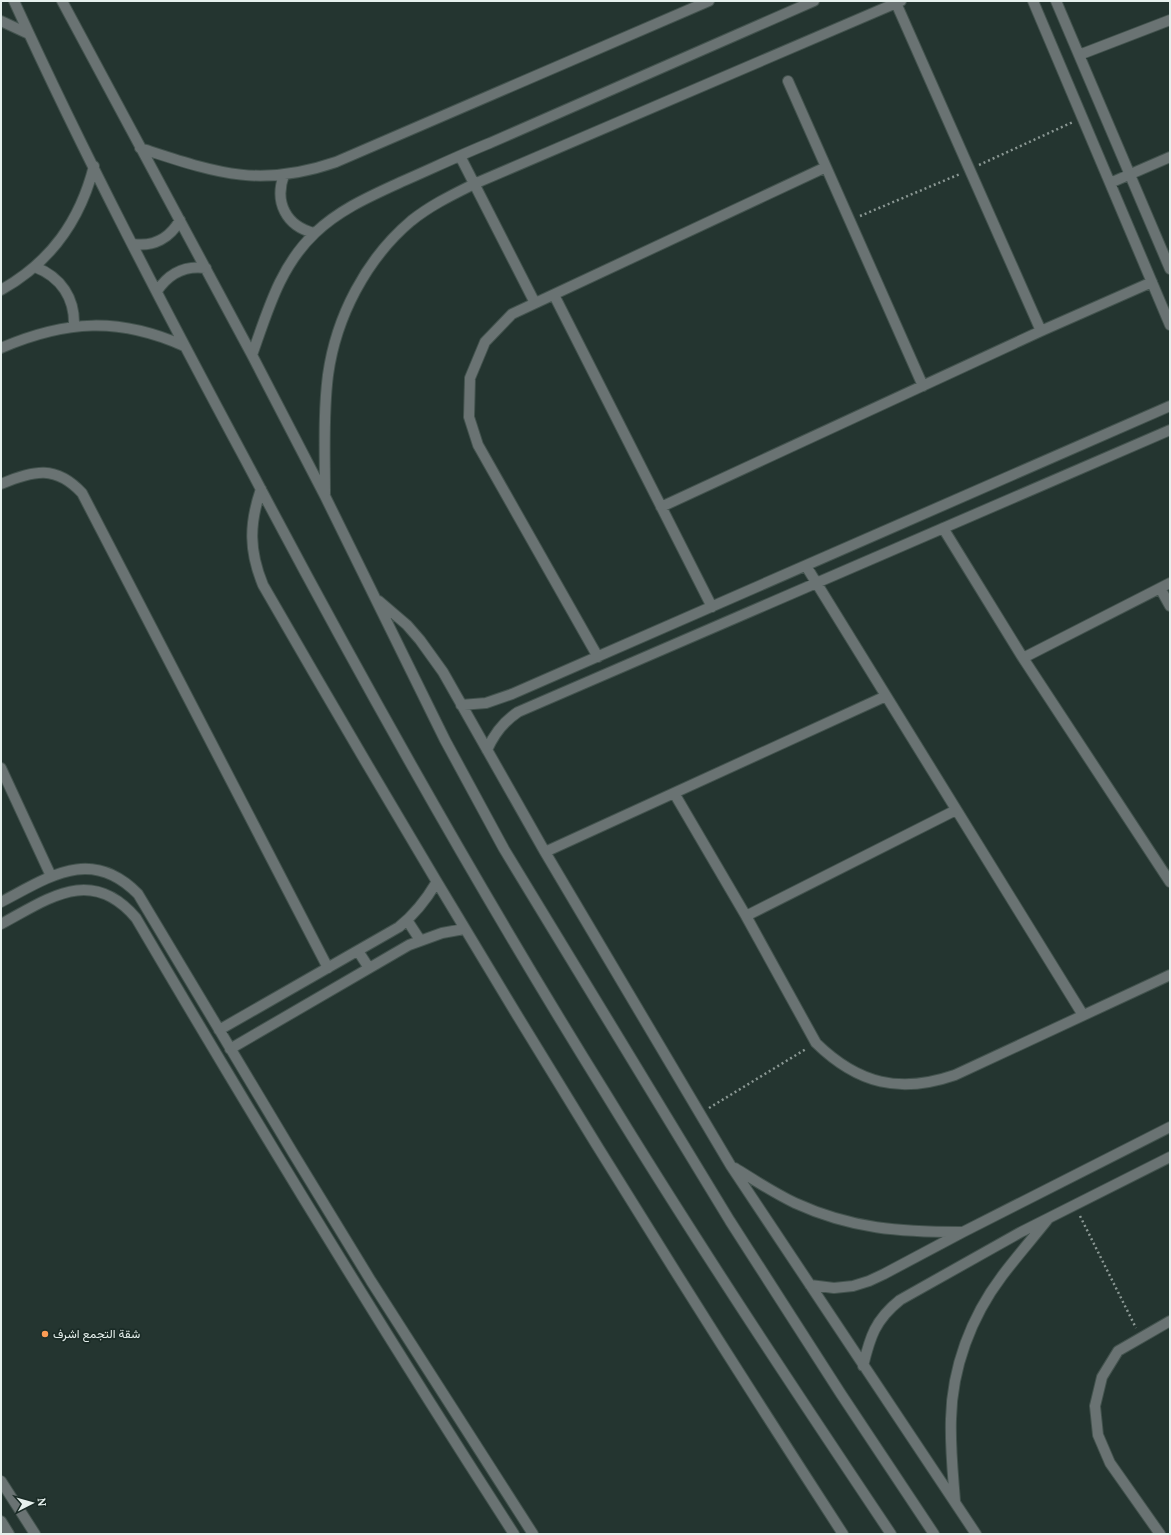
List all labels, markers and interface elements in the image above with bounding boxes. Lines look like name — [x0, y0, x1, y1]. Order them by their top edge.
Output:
place label: شقة التجمع اشرف — [53, 1326, 140, 1343]
marker: شقة التجمع اشرف — [40, 1329, 50, 1339]
north arrow — [12, 1483, 52, 1523]
text: N — [35, 1497, 49, 1507]

